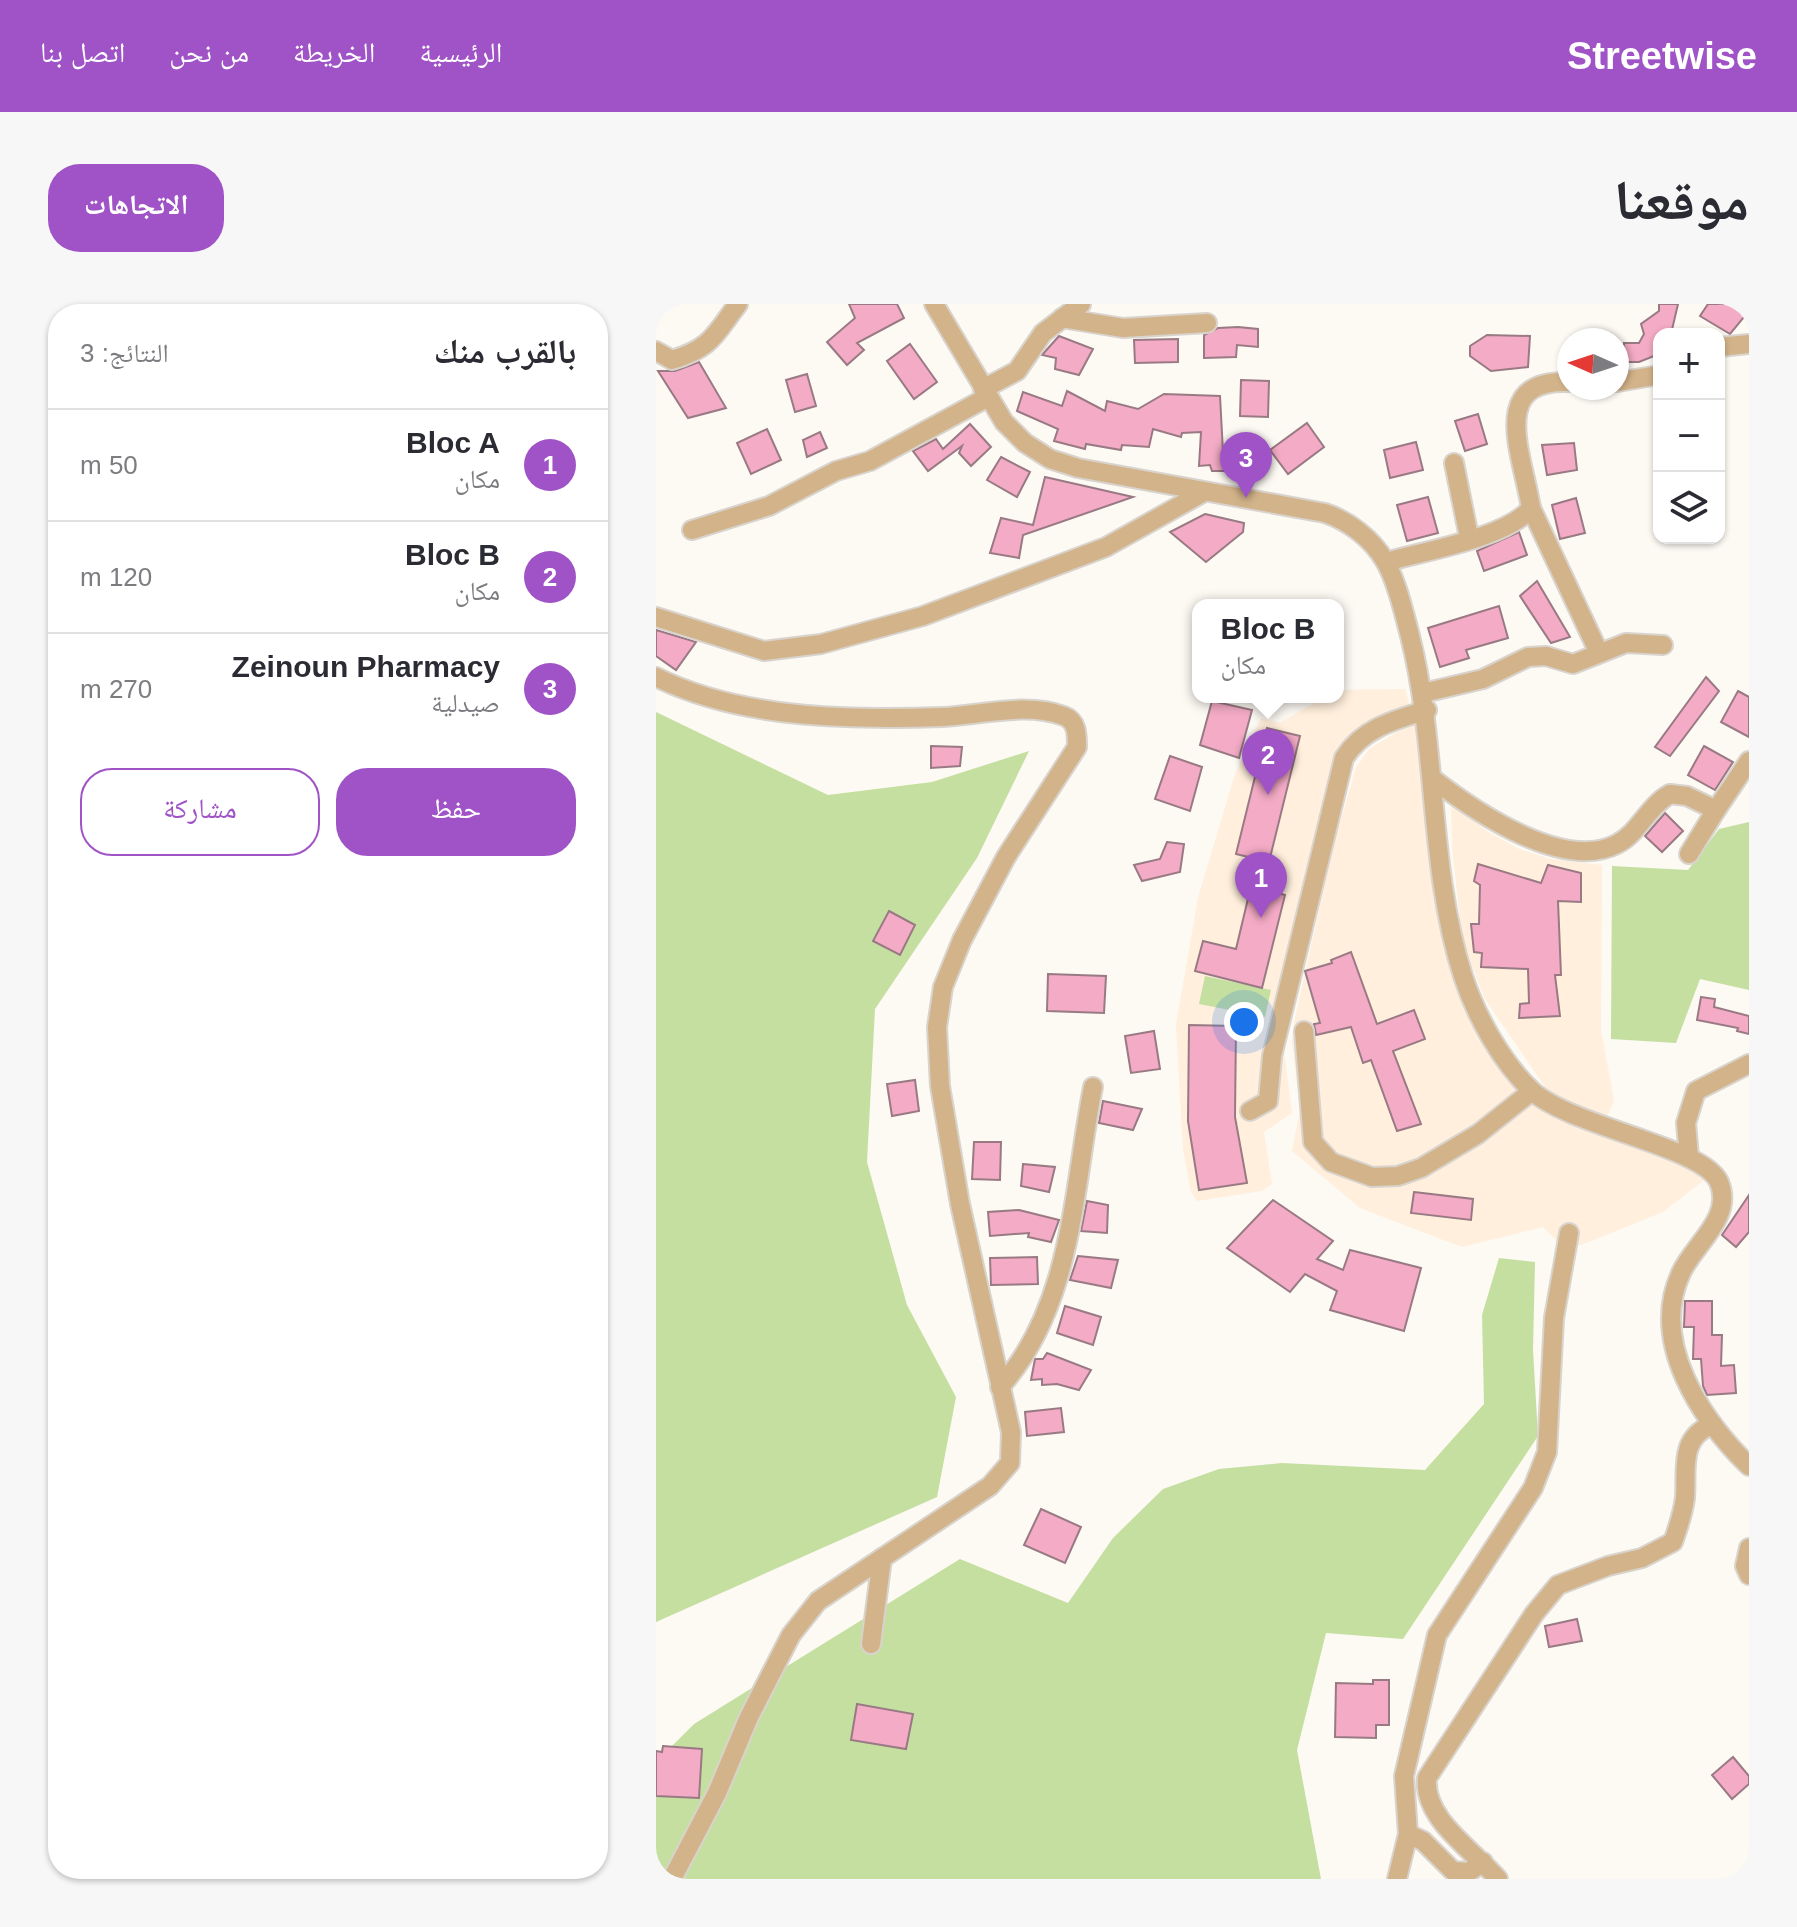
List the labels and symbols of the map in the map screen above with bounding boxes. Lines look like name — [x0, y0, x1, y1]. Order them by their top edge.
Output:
north arrow — [1557, 328, 1629, 400]
pin: 3 — [1220, 432, 1272, 498]
pin: 2 — [1242, 729, 1294, 795]
pin: 1 — [1235, 852, 1287, 918]
your location — [1224, 1002, 1264, 1042]

